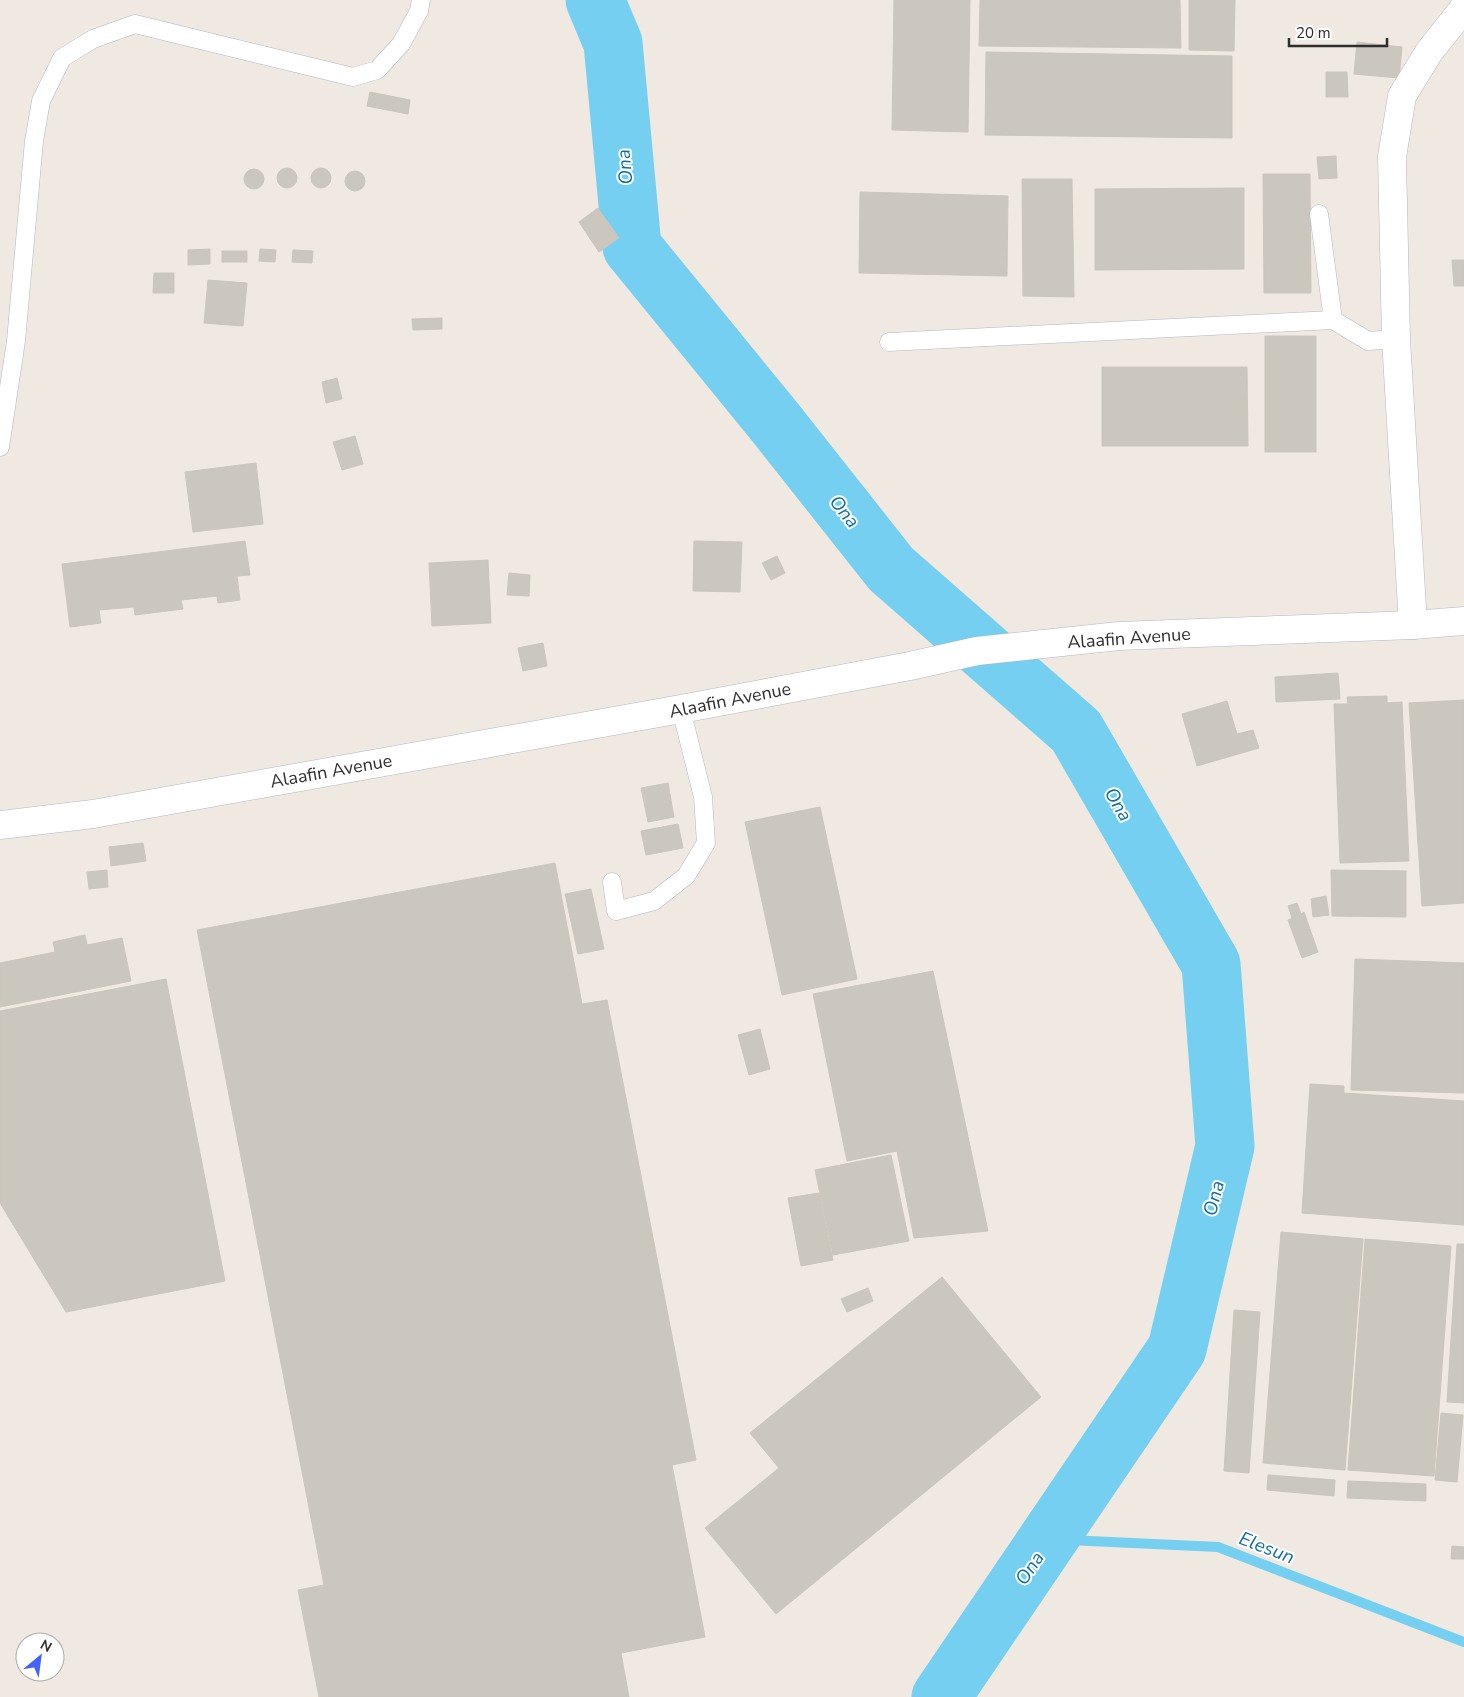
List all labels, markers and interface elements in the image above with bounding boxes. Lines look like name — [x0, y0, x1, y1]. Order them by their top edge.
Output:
scale bar — [1289, 15, 1386, 47]
text: 20 m — [1296, 23, 1331, 43]
water label: Ona — [611, 148, 639, 186]
water label: Ona — [823, 490, 865, 534]
street label: Alaafin Avenue — [1066, 622, 1192, 654]
street label: Alaafin Avenue — [667, 676, 793, 724]
street label: Alaafin Avenue — [268, 748, 394, 794]
water label: Ona — [1098, 783, 1138, 826]
water label: Ona — [1197, 1178, 1231, 1219]
water label: Elesun — [1235, 1526, 1298, 1570]
water label: Ona — [1009, 1547, 1051, 1591]
north arrow — [15, 1632, 65, 1682]
text: N — [37, 1635, 55, 1657]

